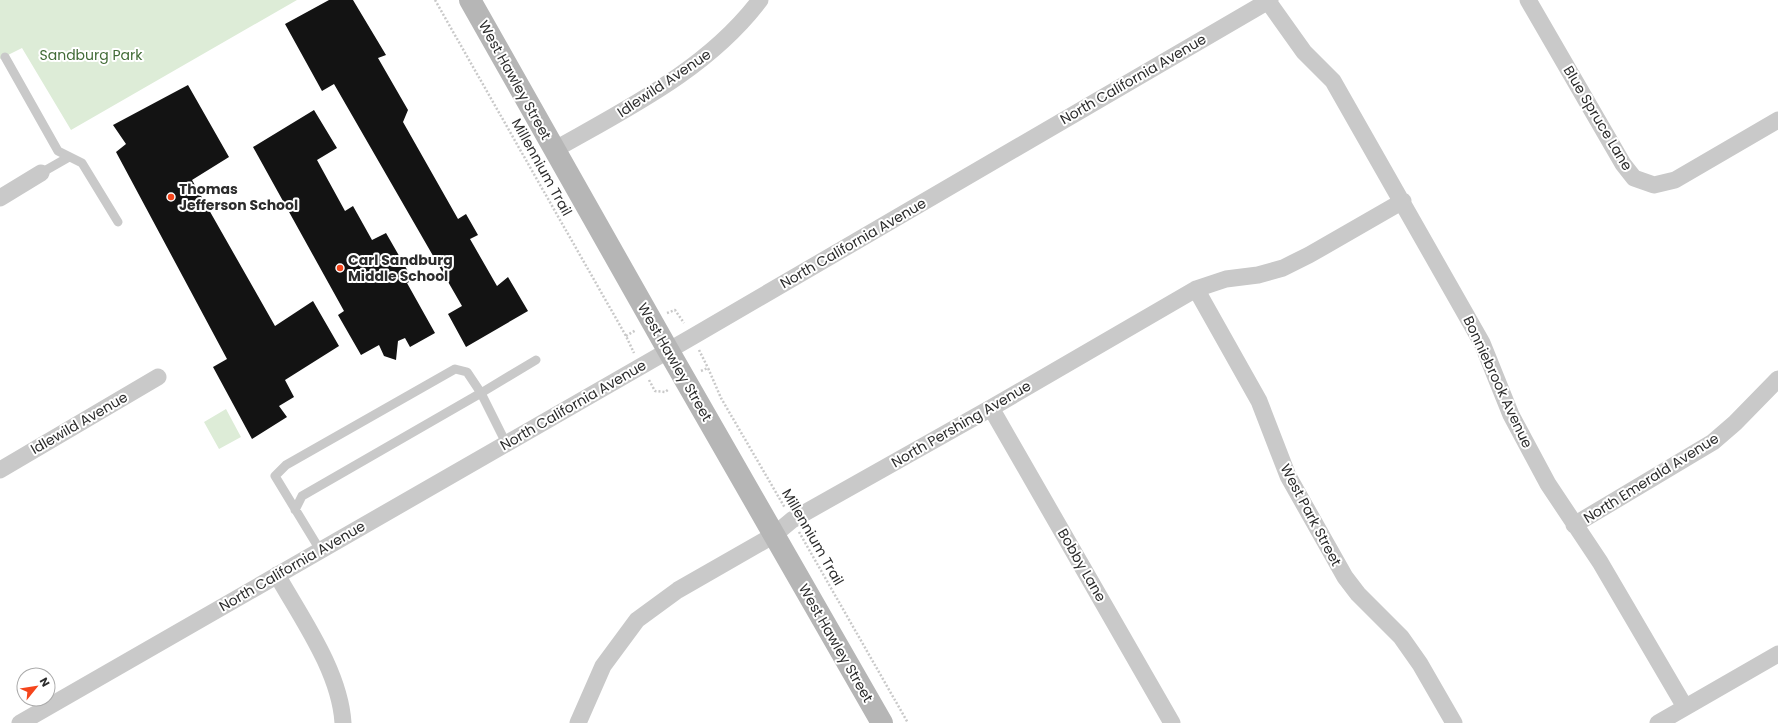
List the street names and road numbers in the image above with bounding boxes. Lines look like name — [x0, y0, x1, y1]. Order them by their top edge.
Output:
street label: West Hawley Street — [474, 17, 556, 143]
street label: North California Avenue — [1056, 29, 1210, 129]
street label: Idlewild Avenue — [613, 44, 715, 122]
street label: Blue Spruce Lane — [1559, 62, 1637, 175]
street label: Millennium Trail — [507, 115, 577, 219]
street label: North California Avenue — [776, 193, 930, 293]
street label: West Hawley Street — [633, 299, 717, 425]
street label: Bonniebrook Avenue — [1459, 313, 1538, 452]
street label: North California Avenue — [496, 355, 650, 455]
street label: North Pershing Avenue — [887, 376, 1035, 472]
street label: Idlewild Avenue — [27, 387, 132, 459]
street label: North Emerald Avenue — [1580, 428, 1723, 528]
street label: West Park Street — [1276, 460, 1346, 570]
street label: Millennium Trail — [777, 485, 849, 589]
street label: North California Avenue — [215, 516, 369, 616]
street label: Bobby Lane — [1053, 525, 1111, 605]
street label: West Hawley Street — [794, 580, 878, 706]

